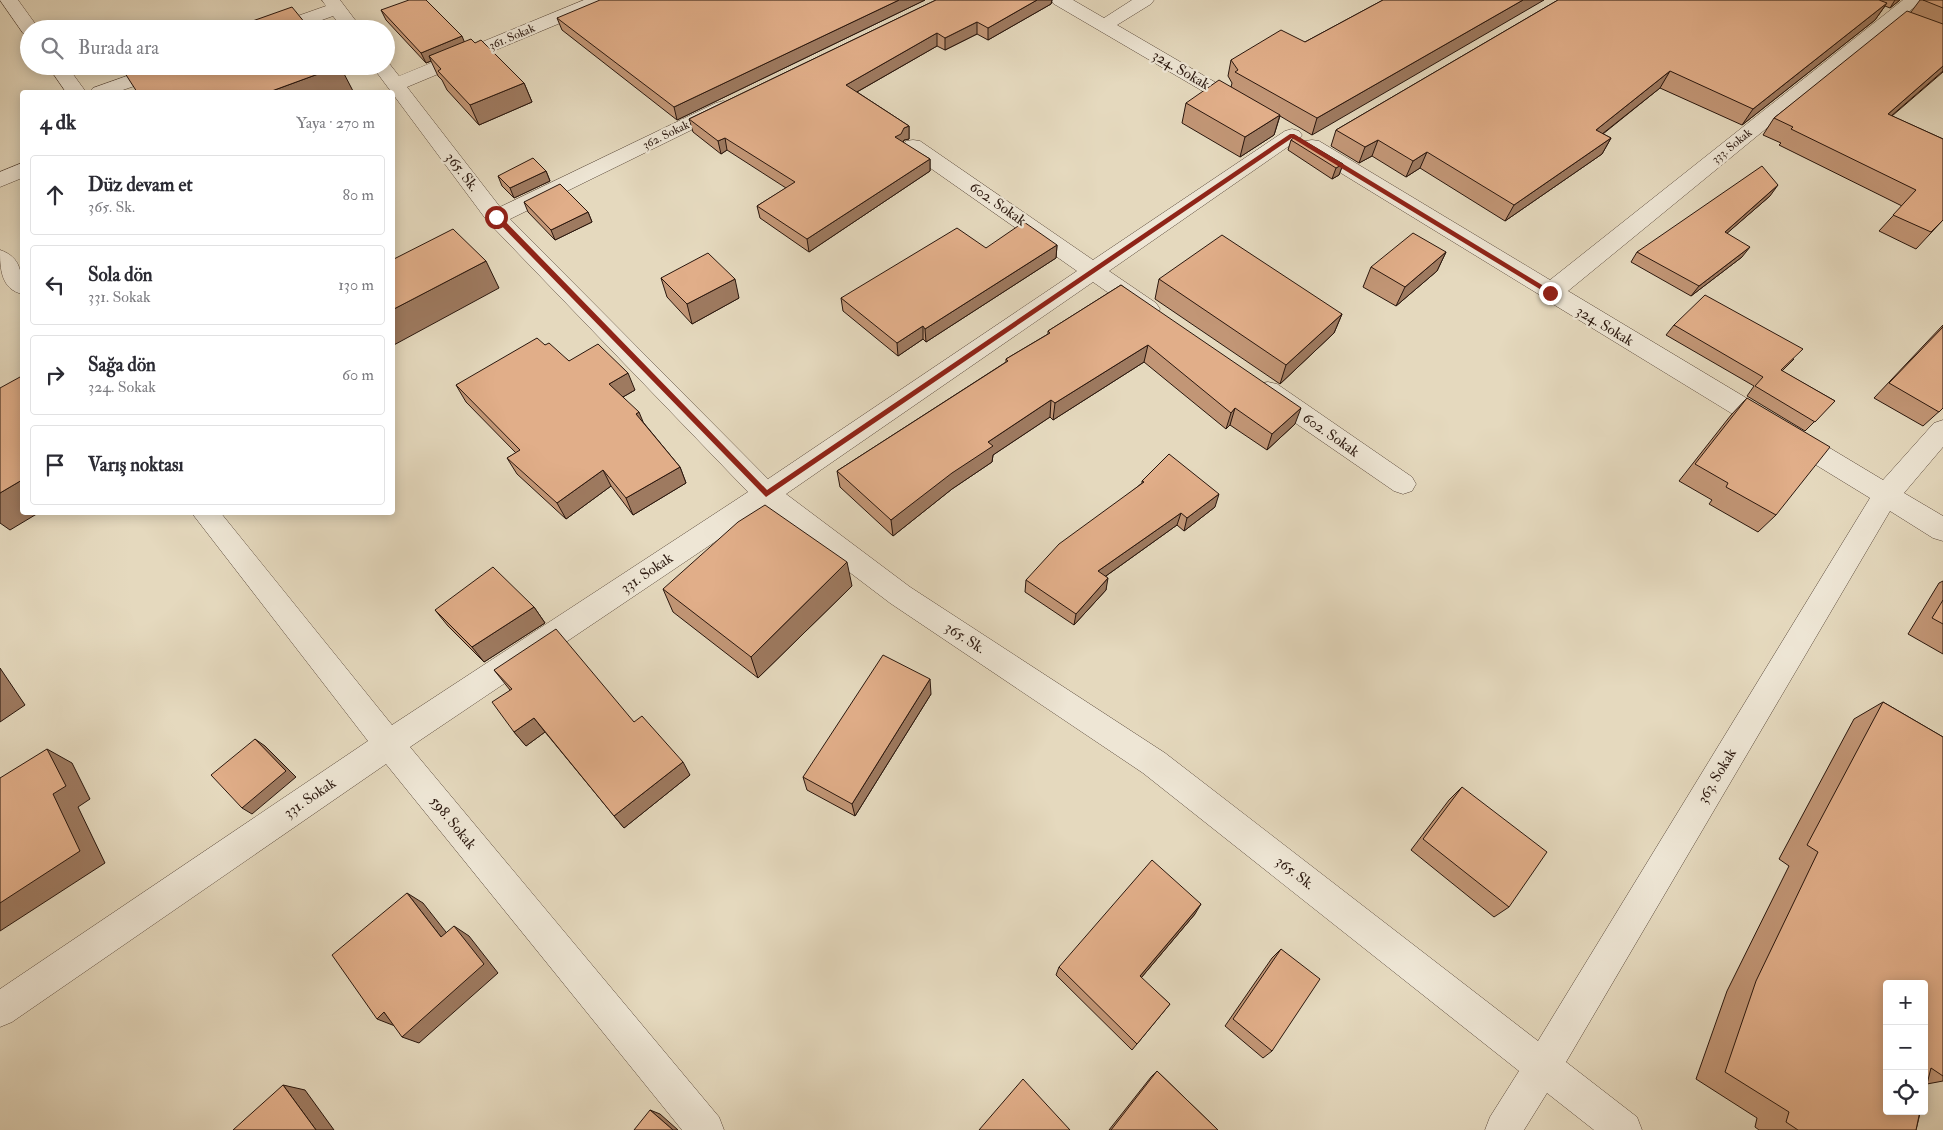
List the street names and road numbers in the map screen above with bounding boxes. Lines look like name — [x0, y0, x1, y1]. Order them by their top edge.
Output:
street label: 361. Sokak — [487, 21, 537, 53]
street label: 324. Sokak — [1149, 46, 1213, 94]
street label: 362. Sokak — [640, 117, 692, 153]
street label: 333. Sokak — [1709, 125, 1755, 167]
street label: 365. Sk. — [441, 149, 483, 195]
street label: 602. Sokak — [966, 178, 1030, 230]
street label: 324. Sokak — [1573, 301, 1637, 351]
street label: 602. Sokak — [1299, 409, 1363, 461]
street label: 331. Sokak — [617, 549, 677, 597]
street label: 365. Sk. — [941, 618, 989, 658]
street label: 363. Sokak — [1693, 745, 1741, 807]
street label: 331. Sokak — [280, 774, 340, 822]
street label: 598. Sokak — [426, 792, 480, 854]
street label: 365. Sk. — [1272, 852, 1318, 894]

